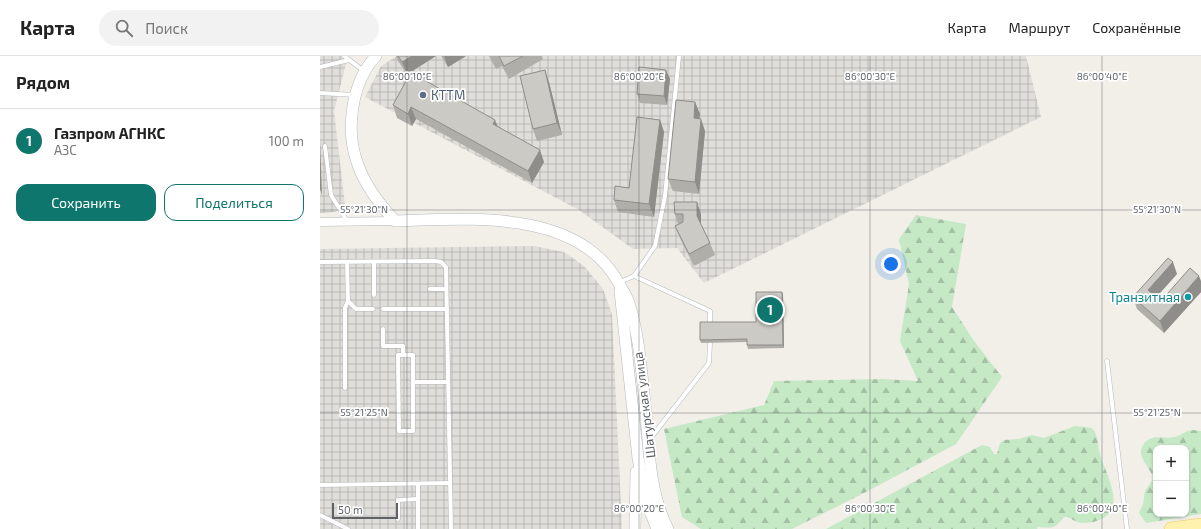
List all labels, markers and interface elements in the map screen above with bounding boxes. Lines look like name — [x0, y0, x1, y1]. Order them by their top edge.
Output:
search box — [99, 10, 379, 46]
text: Карта — [20, 16, 75, 39]
icon: search — [113, 17, 135, 39]
text: Поиск — [145, 19, 188, 37]
text: Карта — [948, 19, 986, 36]
text: Маршрут — [1008, 19, 1070, 36]
text: Сохранённые — [1092, 19, 1181, 36]
text: 86°00'10"E — [383, 70, 432, 82]
text: 86°00'20"E — [614, 70, 665, 82]
text: 86°00'30"E — [845, 70, 896, 82]
text: 86°00'40"E — [1077, 70, 1128, 82]
text: Рядом — [16, 72, 70, 92]
place label: КТТМ — [431, 87, 465, 103]
marker: КТТМ — [418, 90, 428, 100]
text: Газпром АГНКС — [54, 124, 165, 142]
text: 1 — [26, 133, 32, 149]
text: 100 m — [269, 133, 304, 149]
text: АЗС — [54, 142, 77, 158]
button: Сохранить — [16, 184, 156, 221]
button: Поделиться — [164, 184, 304, 221]
text: 55°21'30"N — [340, 203, 388, 215]
text: 55°21'30"N — [1133, 203, 1181, 215]
your location — [881, 254, 901, 274]
place label: Транзитная — [1109, 289, 1180, 305]
marker: Транзитная — [1183, 292, 1193, 302]
pin: 1 — [757, 295, 783, 325]
street label: Шатурская улица — [630, 351, 658, 459]
text: 55°21'25"N — [340, 406, 388, 418]
text: 55°21'25"N — [1133, 406, 1181, 418]
map controls — [1153, 445, 1189, 517]
button: + — [1153, 445, 1189, 481]
button: − — [1153, 481, 1189, 517]
scale bar — [332, 501, 398, 520]
text: 86°00'20"E — [614, 502, 665, 514]
text: 86°00'30"E — [845, 502, 896, 514]
text: 86°00'40"E — [1077, 502, 1128, 514]
text: 50 m — [338, 503, 363, 516]

